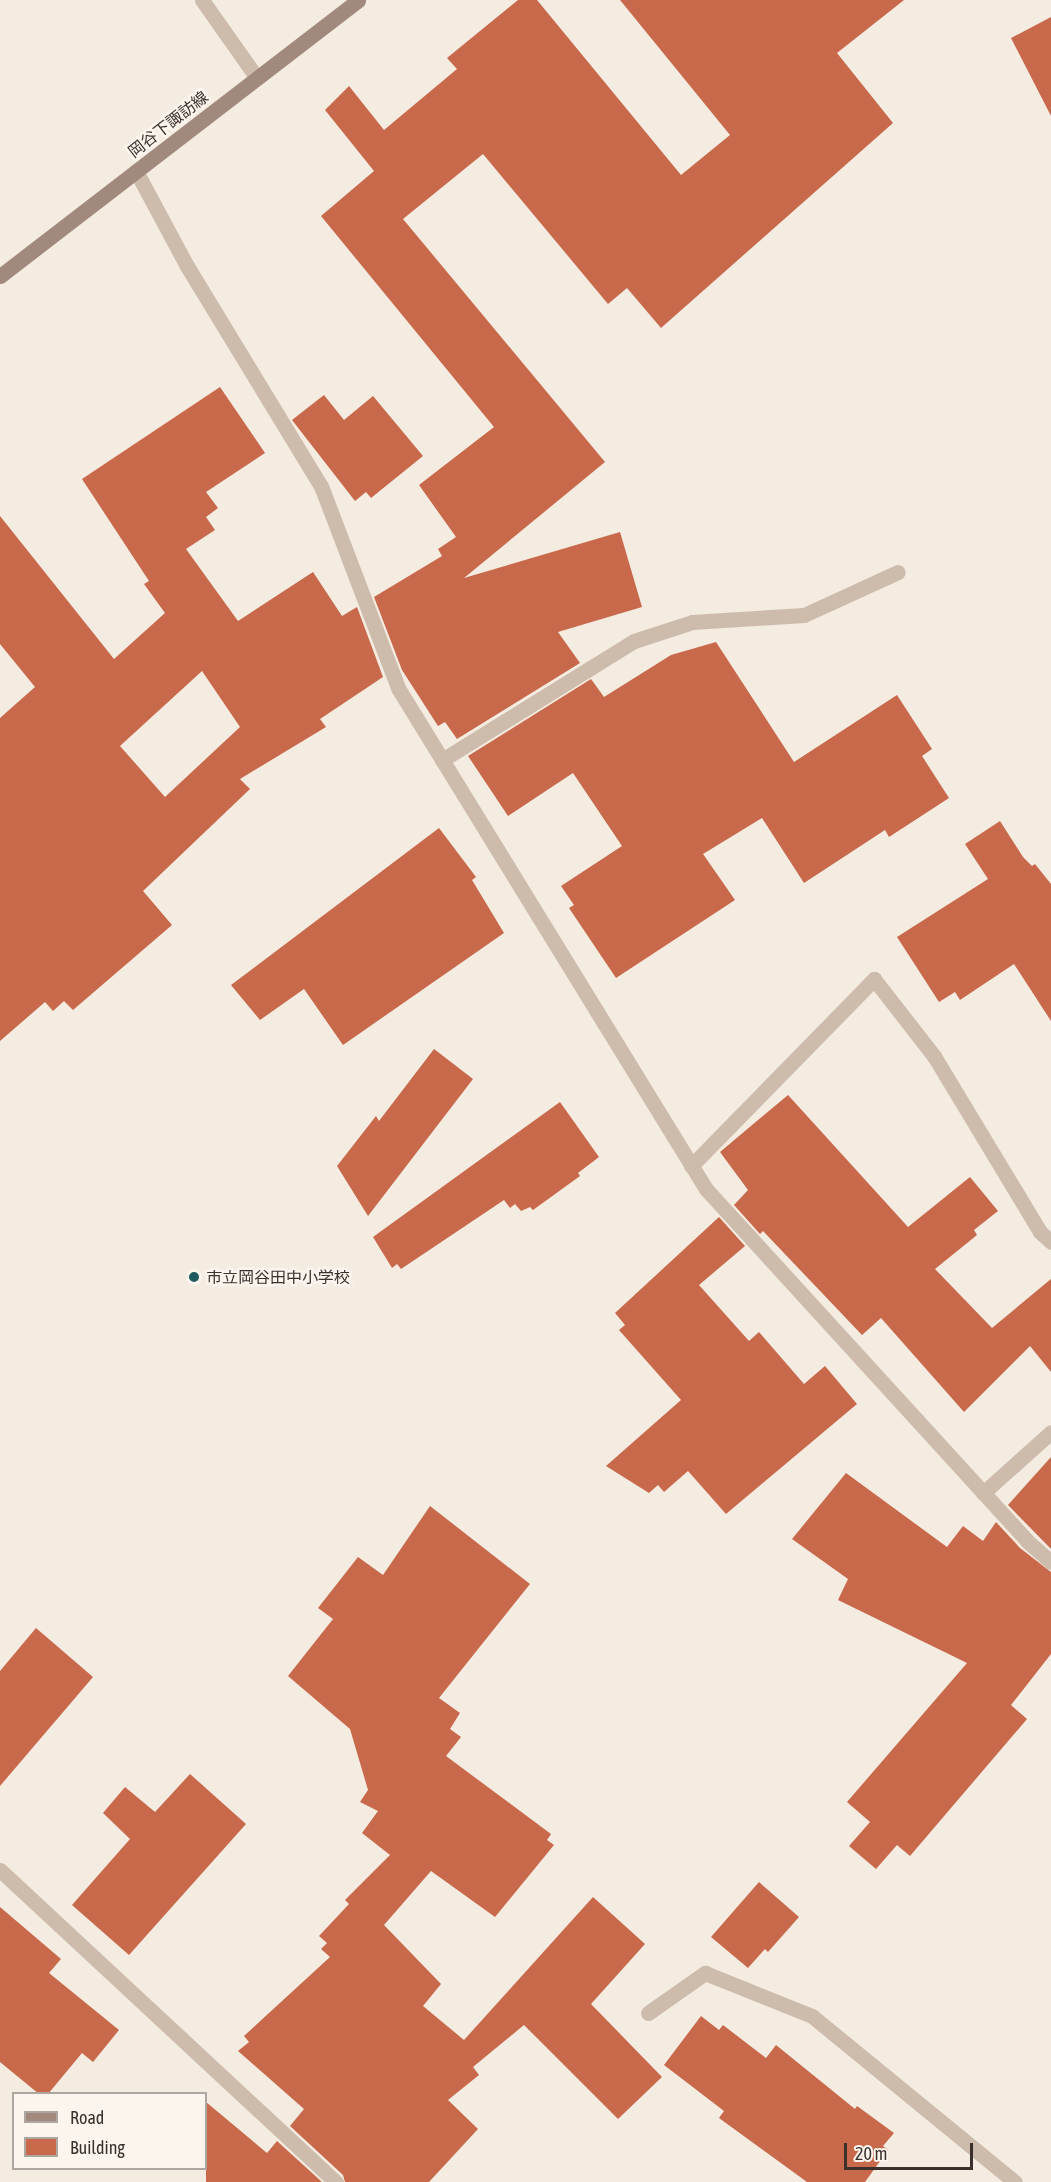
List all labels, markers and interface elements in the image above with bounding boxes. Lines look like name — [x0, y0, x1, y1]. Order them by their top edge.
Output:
street label: 岡谷下諏訪線 — [124, 87, 212, 161]
place label: 市立岡谷田中小学校 — [206, 1267, 350, 1287]
marker: 市立岡谷田中小学校 — [187, 1270, 201, 1284]
legend — [12, 2092, 207, 2170]
text: Road — [70, 2107, 104, 2128]
scale bar — [847, 2131, 976, 2169]
text: Building — [70, 2137, 125, 2158]
text: 20 m — [855, 2143, 887, 2164]

